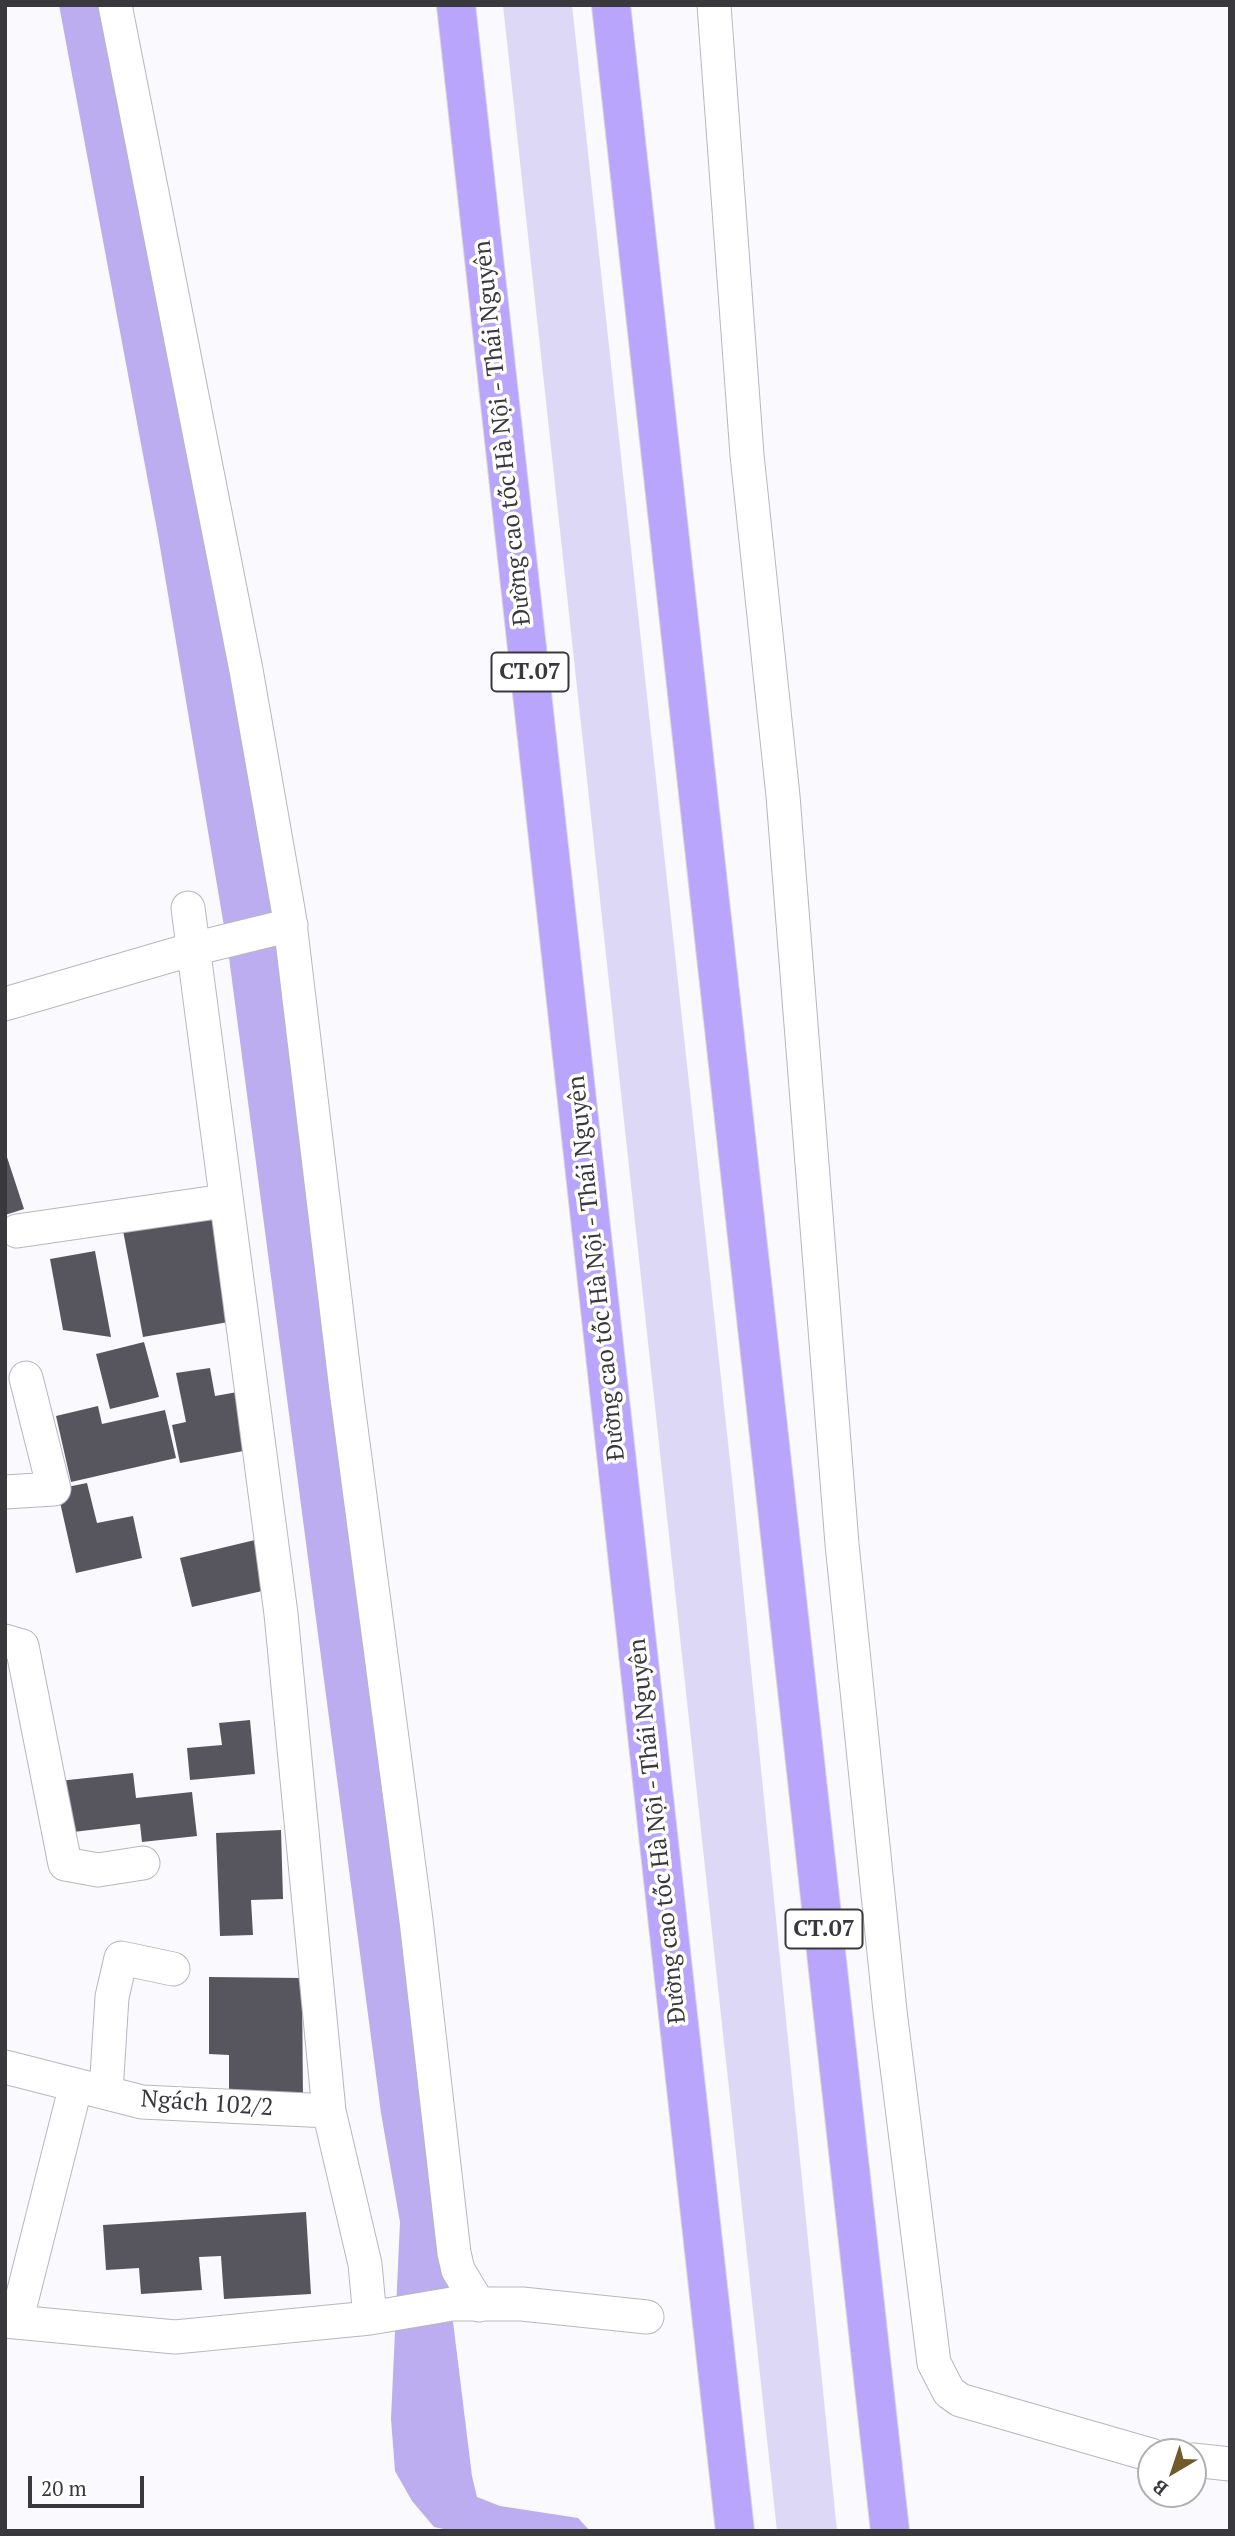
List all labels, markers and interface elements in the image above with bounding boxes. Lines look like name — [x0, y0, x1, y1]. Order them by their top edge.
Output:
street label: Đường cao tốc Hà Nội - Thái Nguyên — [468, 239, 538, 627]
road number: CT.07 — [491, 652, 568, 692]
street label: Đường cao tốc Hà Nội - Thái Nguyên — [562, 1074, 632, 1462]
street label: Đường cao tốc Hà Nội - Thái Nguyên — [623, 1637, 693, 2025]
road number: CT.07 — [786, 1910, 862, 1948]
street label: Ngách 102/2 — [140, 2085, 274, 2123]
north arrow — [1137, 2438, 1207, 2508]
scale bar — [32, 2462, 147, 2506]
text: 20 m — [41, 2474, 87, 2502]
text: B — [1147, 2475, 1172, 2502]

